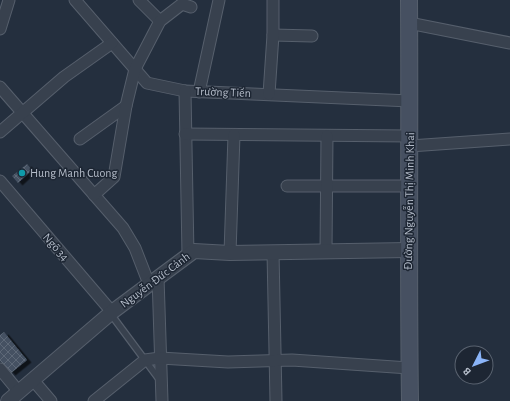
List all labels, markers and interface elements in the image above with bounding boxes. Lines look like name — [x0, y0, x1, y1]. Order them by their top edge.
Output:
street label: Trường Tiến — [195, 85, 251, 99]
street label: Đường Nguyễn Thị Minh Khai — [401, 132, 417, 270]
place label: Hung Manh Cuong — [30, 167, 117, 179]
marker: Hung Manh Cuong — [17, 168, 27, 178]
street label: Ngõ 34 — [41, 231, 71, 263]
street label: Nguyễn Đức Cảnh — [117, 249, 193, 311]
north arrow — [454, 345, 494, 385]
text: B — [460, 365, 473, 377]

